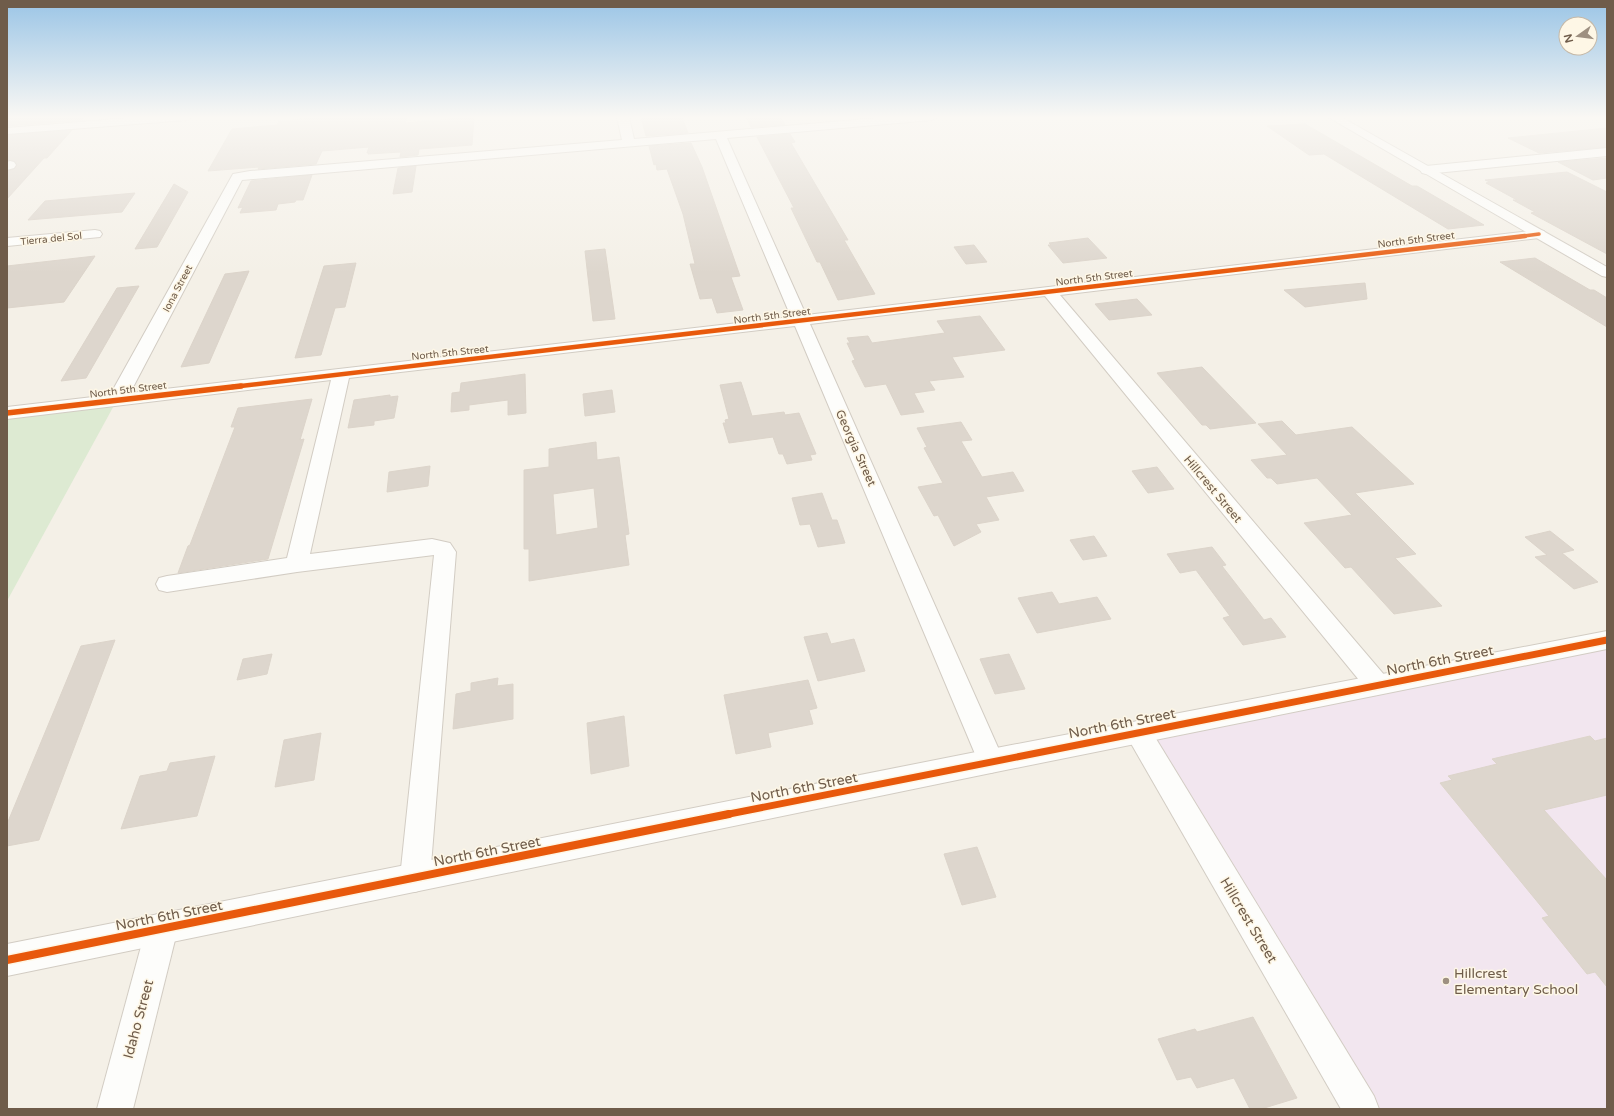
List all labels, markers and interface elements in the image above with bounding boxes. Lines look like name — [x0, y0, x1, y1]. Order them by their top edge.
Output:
north arrow — [1558, 16, 1598, 56]
text: N — [1561, 32, 1576, 44]
street label: North 5th Street — [1377, 229, 1456, 251]
street label: Tierra del Sol — [20, 230, 82, 248]
street label: Iona Street — [160, 263, 195, 314]
street label: North 5th Street — [1055, 267, 1134, 289]
street label: North 5th Street — [733, 305, 812, 327]
street label: North 5th Street — [411, 343, 490, 363]
street label: North 5th Street — [89, 379, 168, 401]
street label: Georgia Street — [833, 408, 879, 489]
street label: Hillcrest Street — [1181, 453, 1245, 526]
street label: North 6th Street — [1385, 642, 1496, 679]
street label: North 6th Street — [1067, 705, 1178, 742]
street label: North 6th Street — [749, 769, 860, 806]
street label: North 6th Street — [432, 833, 543, 870]
street label: Hillcrest Street — [1216, 874, 1281, 967]
street label: North 6th Street — [114, 897, 225, 934]
place label: Hillcrest Elementary School — [1454, 965, 1578, 998]
marker: Hillcrest Elementary School — [1441, 976, 1451, 986]
street label: Idaho Street — [120, 977, 157, 1061]

